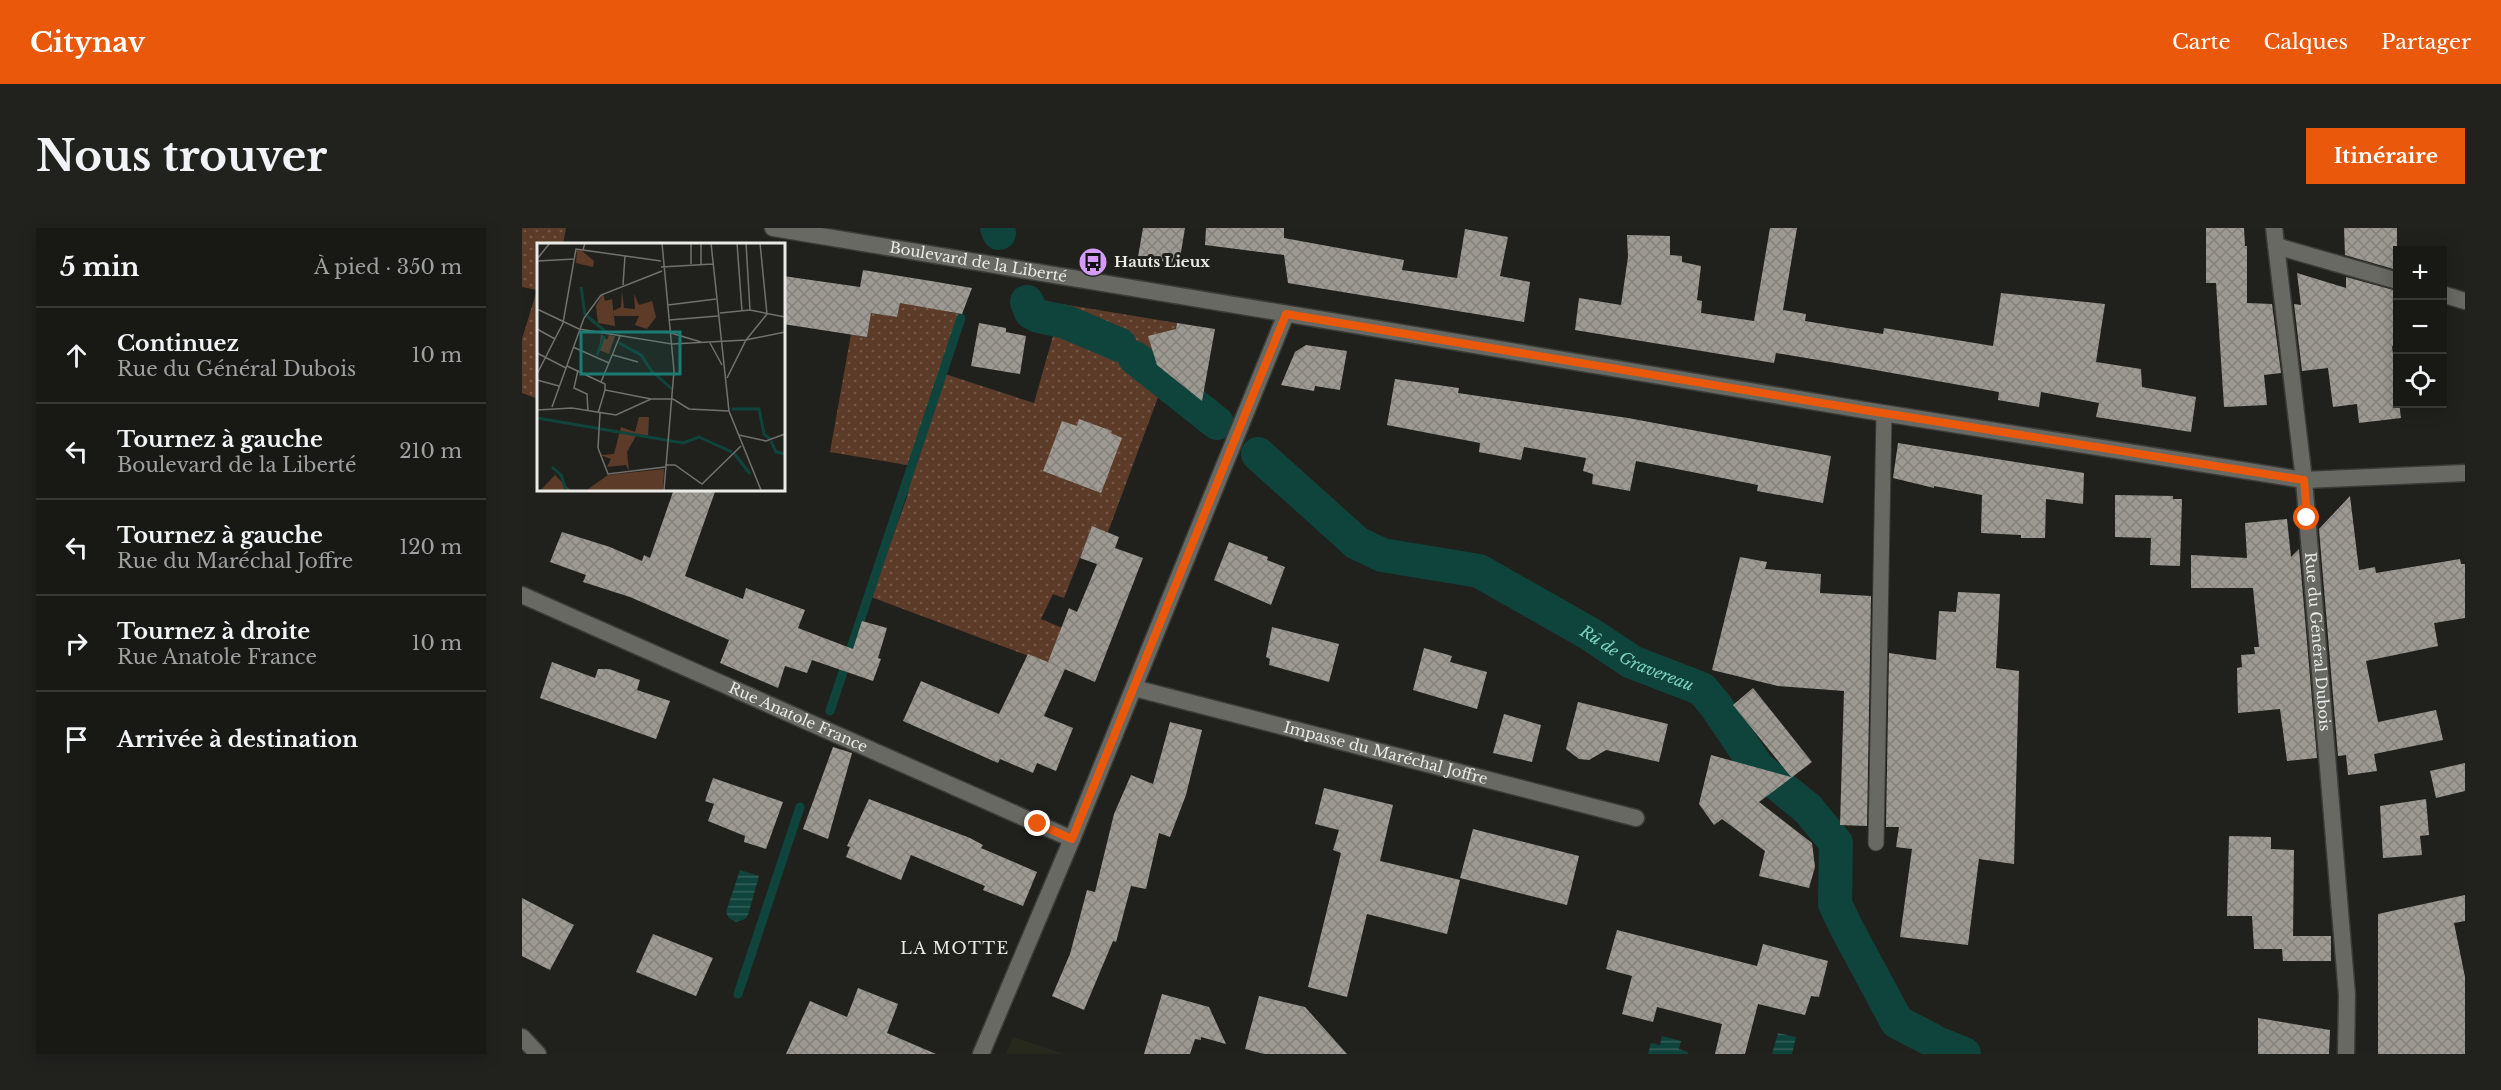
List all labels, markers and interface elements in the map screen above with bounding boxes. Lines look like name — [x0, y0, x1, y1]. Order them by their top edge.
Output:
text: Citynav — [30, 25, 145, 60]
text: Carte — [2172, 29, 2230, 55]
text: Calques — [2263, 29, 2348, 55]
text: Partager — [2381, 29, 2471, 55]
button: Itinéraire — [2306, 128, 2465, 184]
text: Nous trouver — [36, 130, 327, 182]
street label: Boulevard de la Liberté — [888, 238, 1068, 286]
inset map — [537, 243, 784, 490]
bus stop icon: Hauts Lieux — [1077, 246, 1109, 278]
map controls — [2393, 246, 2447, 408]
button: + — [2393, 246, 2447, 300]
text: 5 min — [60, 251, 139, 283]
place label: Hauts Lieux — [1114, 252, 1210, 271]
text: À pied · 350 m — [314, 255, 462, 279]
button: − — [2393, 300, 2447, 354]
text: Continuez — [117, 330, 239, 357]
icon: ahead — [60, 339, 93, 372]
text: 10 m — [412, 343, 462, 367]
button: locate — [2393, 354, 2447, 408]
text: Rue du Général Dubois — [117, 357, 356, 381]
text: Tournez à gauche — [117, 426, 323, 453]
icon: left — [60, 435, 93, 468]
text: 210 m — [399, 439, 462, 463]
text: Boulevard de la Liberté — [117, 453, 356, 477]
route start — [2293, 504, 2319, 530]
text: Tournez à gauche — [117, 522, 323, 549]
icon: left — [60, 531, 93, 564]
text: 120 m — [399, 535, 462, 559]
text: Rue du Maréchal Joffre — [117, 549, 353, 573]
street label: Rue du Général Dubois — [2301, 551, 2335, 732]
text: Tournez à droite — [117, 618, 310, 645]
water label: Rû de Gravereau — [1576, 620, 1697, 695]
icon: right — [60, 627, 93, 660]
text: 10 m — [412, 631, 462, 655]
text: Rue Anatole France — [117, 645, 317, 669]
street label: Rue Anatole France — [726, 678, 871, 756]
street label: Impasse du Maréchal Joffre — [1282, 717, 1490, 788]
icon: arrive — [60, 723, 93, 756]
text: Arrivée à destination — [117, 726, 358, 753]
route end — [1024, 810, 1050, 836]
district label: LA MOTTE — [900, 938, 1010, 958]

